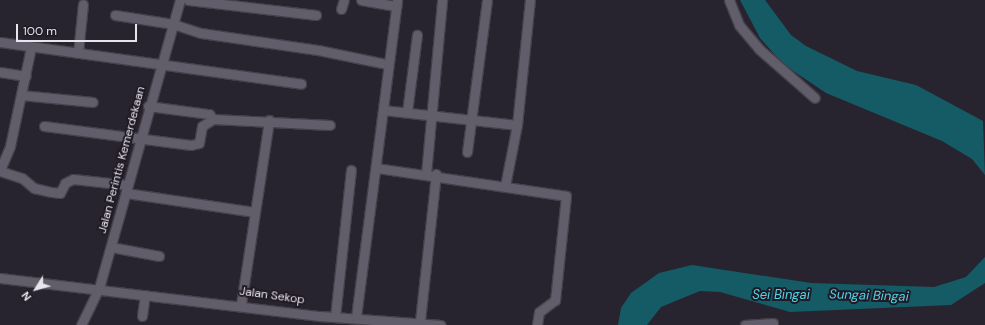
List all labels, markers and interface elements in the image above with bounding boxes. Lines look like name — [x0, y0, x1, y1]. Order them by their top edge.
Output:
scale bar — [18, 16, 139, 42]
text: 100 m — [23, 23, 57, 39]
street label: Jalan Perintis Kemerdekaan — [95, 85, 149, 235]
north arrow — [16, 269, 56, 309]
street label: Jalan Sekop — [238, 284, 306, 308]
water label: Sei Bingai — [752, 287, 810, 303]
water label: Sungai Bingai — [829, 287, 909, 305]
text: N — [18, 289, 34, 304]

